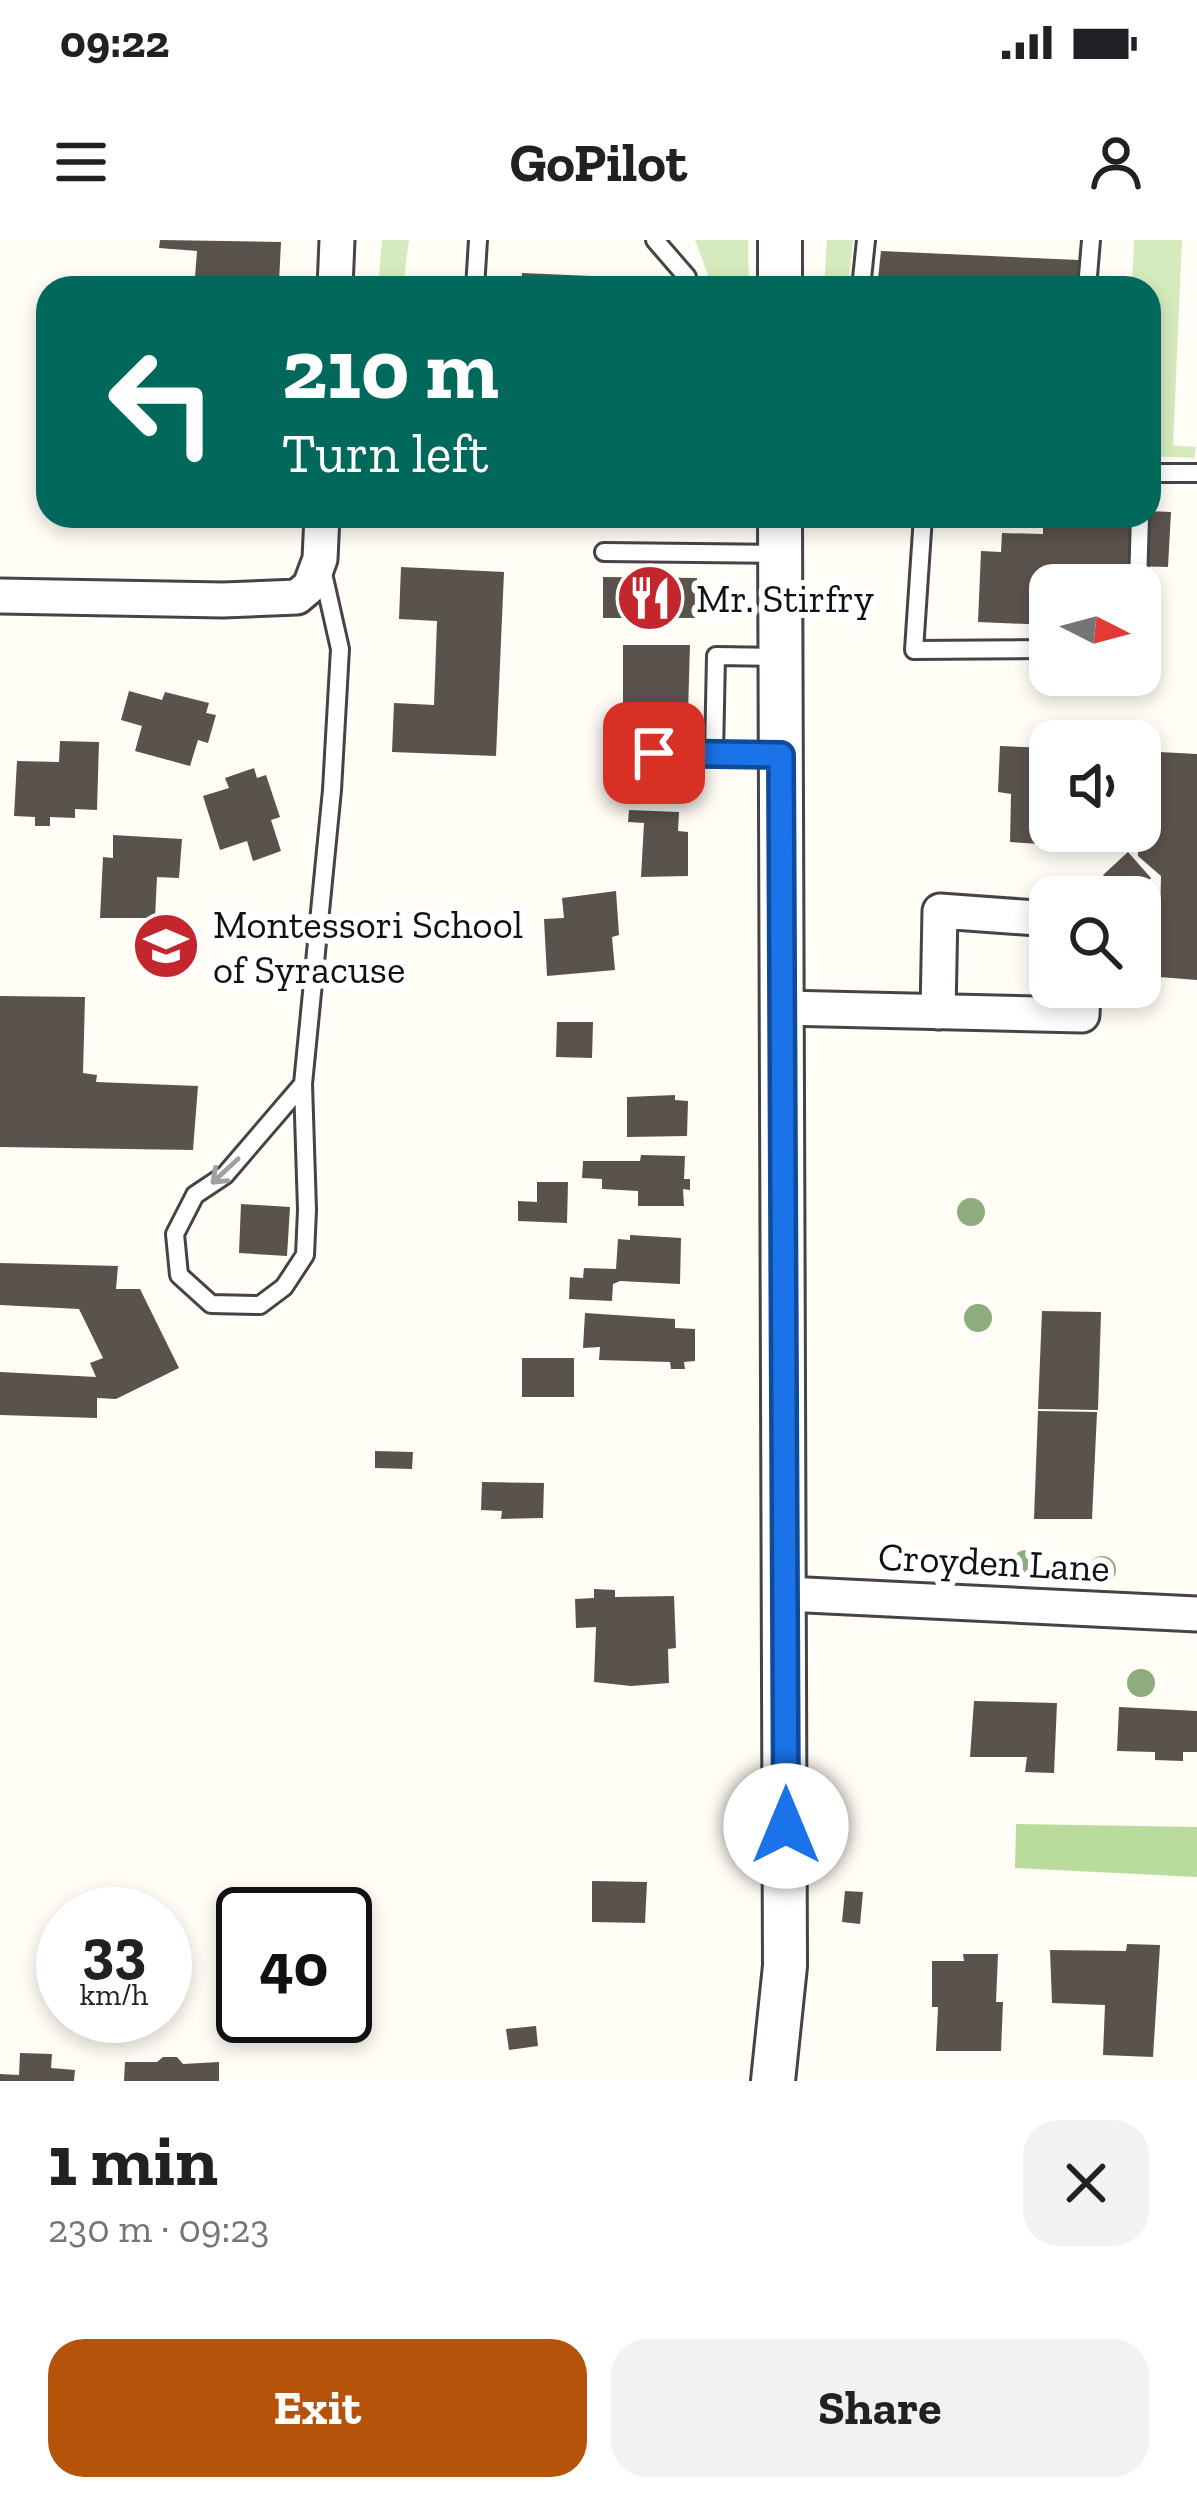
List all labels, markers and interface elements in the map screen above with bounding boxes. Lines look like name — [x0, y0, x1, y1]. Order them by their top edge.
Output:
text: 09:22 — [60, 15, 170, 69]
icon: menu — [48, 129, 114, 195]
icon: person — [1083, 129, 1149, 195]
text: GoPilot — [510, 130, 687, 195]
text: 210 m — [282, 319, 499, 420]
icon: left — [84, 324, 240, 480]
text: Turn left — [282, 421, 489, 486]
restaurant icon: Mr. Stirfry — [615, 563, 685, 633]
north arrow — [1029, 564, 1161, 696]
map controls — [1029, 564, 1161, 1008]
place label: Mr. Stirfry — [696, 575, 874, 622]
pin — [603, 702, 705, 804]
icon: arrive — [621, 720, 687, 786]
button: sound — [1029, 720, 1161, 852]
button: search — [1029, 876, 1161, 1008]
place label: Montessori School of Syracuse — [213, 901, 523, 993]
school or university icon: Montessori School of Syracuse — [131, 911, 201, 981]
one-way arrow — [211, 1156, 241, 1185]
street label: Croyden Lane — [877, 1532, 1111, 1592]
position arrow — [723, 1763, 849, 1889]
speed limit sign: 40 — [216, 1887, 372, 2043]
text: 33 — [82, 1914, 146, 1986]
text: km/h — [80, 1977, 148, 2013]
text: 1 min — [48, 2117, 218, 2203]
button: close — [1023, 2120, 1149, 2246]
text: 230 m · 09:23 — [48, 2205, 269, 2252]
button: Exit — [48, 2339, 587, 2477]
button: Share — [611, 2339, 1149, 2477]

